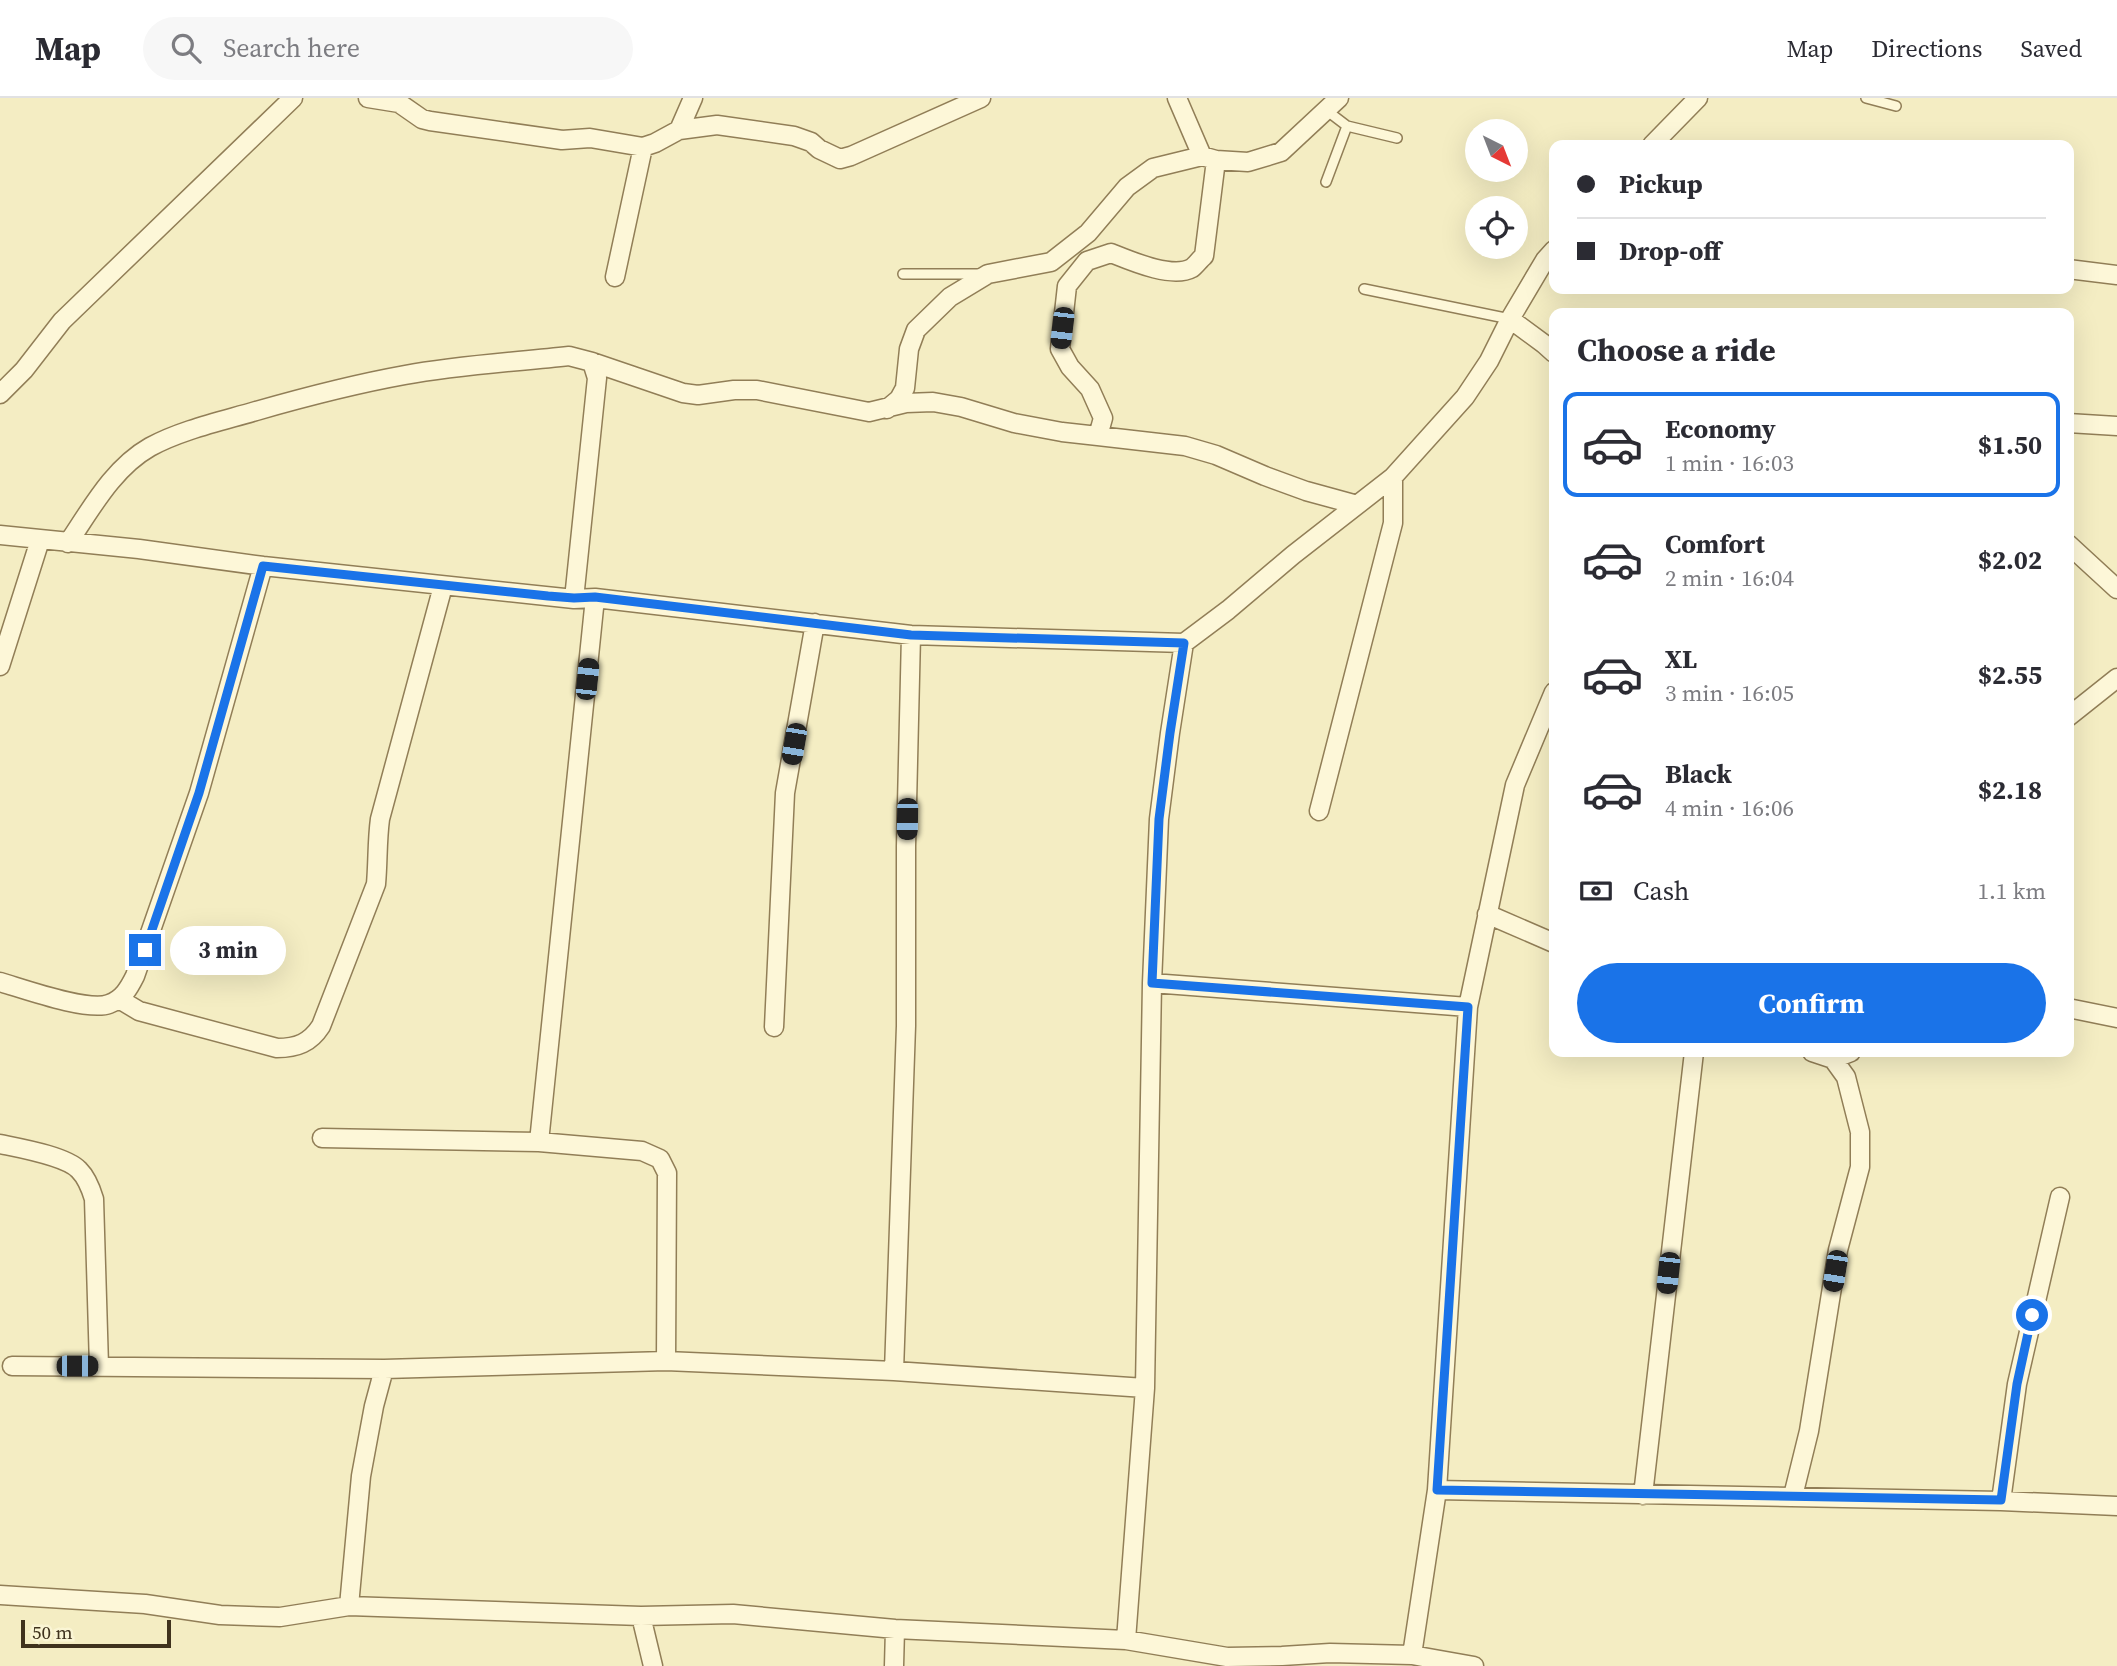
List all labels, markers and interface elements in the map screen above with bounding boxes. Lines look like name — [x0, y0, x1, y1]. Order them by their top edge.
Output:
search box — [143, 17, 633, 80]
text: Map — [35, 26, 101, 71]
icon: search — [167, 29, 205, 67]
text: Search here — [223, 30, 360, 66]
text: Map — [1786, 32, 1833, 65]
text: Directions — [1871, 32, 1982, 65]
text: Saved — [2020, 32, 2082, 65]
north arrow — [1465, 119, 1528, 182]
map controls — [1465, 119, 1528, 259]
text: Pickup — [1619, 166, 1703, 202]
button: locate — [1465, 196, 1528, 259]
text: Drop-off — [1619, 233, 1721, 269]
car — [1050, 306, 1075, 350]
text: Choose a ride — [1577, 328, 1776, 372]
text: Economy — [1665, 411, 1776, 447]
icon: car — [1581, 413, 1644, 476]
text: $1.50 — [1978, 427, 2042, 463]
text: 1 min · 16:03 — [1665, 447, 1794, 479]
text: Comfort — [1665, 526, 1765, 562]
icon: car — [1581, 528, 1644, 591]
text: $2.02 — [1978, 542, 2042, 578]
text: 2 min · 16:04 — [1665, 562, 1794, 594]
text: XL — [1665, 641, 1697, 677]
icon: car — [1581, 643, 1644, 706]
car — [575, 657, 600, 701]
text: $2.55 — [1978, 657, 2042, 693]
text: 3 min · 16:05 — [1665, 677, 1794, 709]
car — [781, 721, 808, 767]
text: Black — [1665, 756, 1732, 792]
icon: car — [1581, 758, 1644, 821]
text: $2.18 — [1978, 772, 2042, 808]
text: 4 min · 16:06 — [1665, 792, 1794, 824]
car — [897, 798, 918, 840]
icon: cash — [1577, 872, 1615, 910]
text: Cash — [1633, 873, 1689, 909]
text: 1.1 km — [1977, 875, 2046, 907]
callout: 3 min — [170, 926, 285, 974]
route end — [129, 934, 161, 966]
text: 3 min — [198, 934, 258, 966]
button: Confirm — [1577, 963, 2046, 1043]
car — [1822, 1249, 1849, 1293]
car — [1656, 1251, 1681, 1295]
route start — [2016, 1299, 2048, 1331]
car — [57, 1356, 99, 1377]
scale bar — [21, 1617, 172, 1649]
text: 50 m — [32, 1619, 73, 1645]

